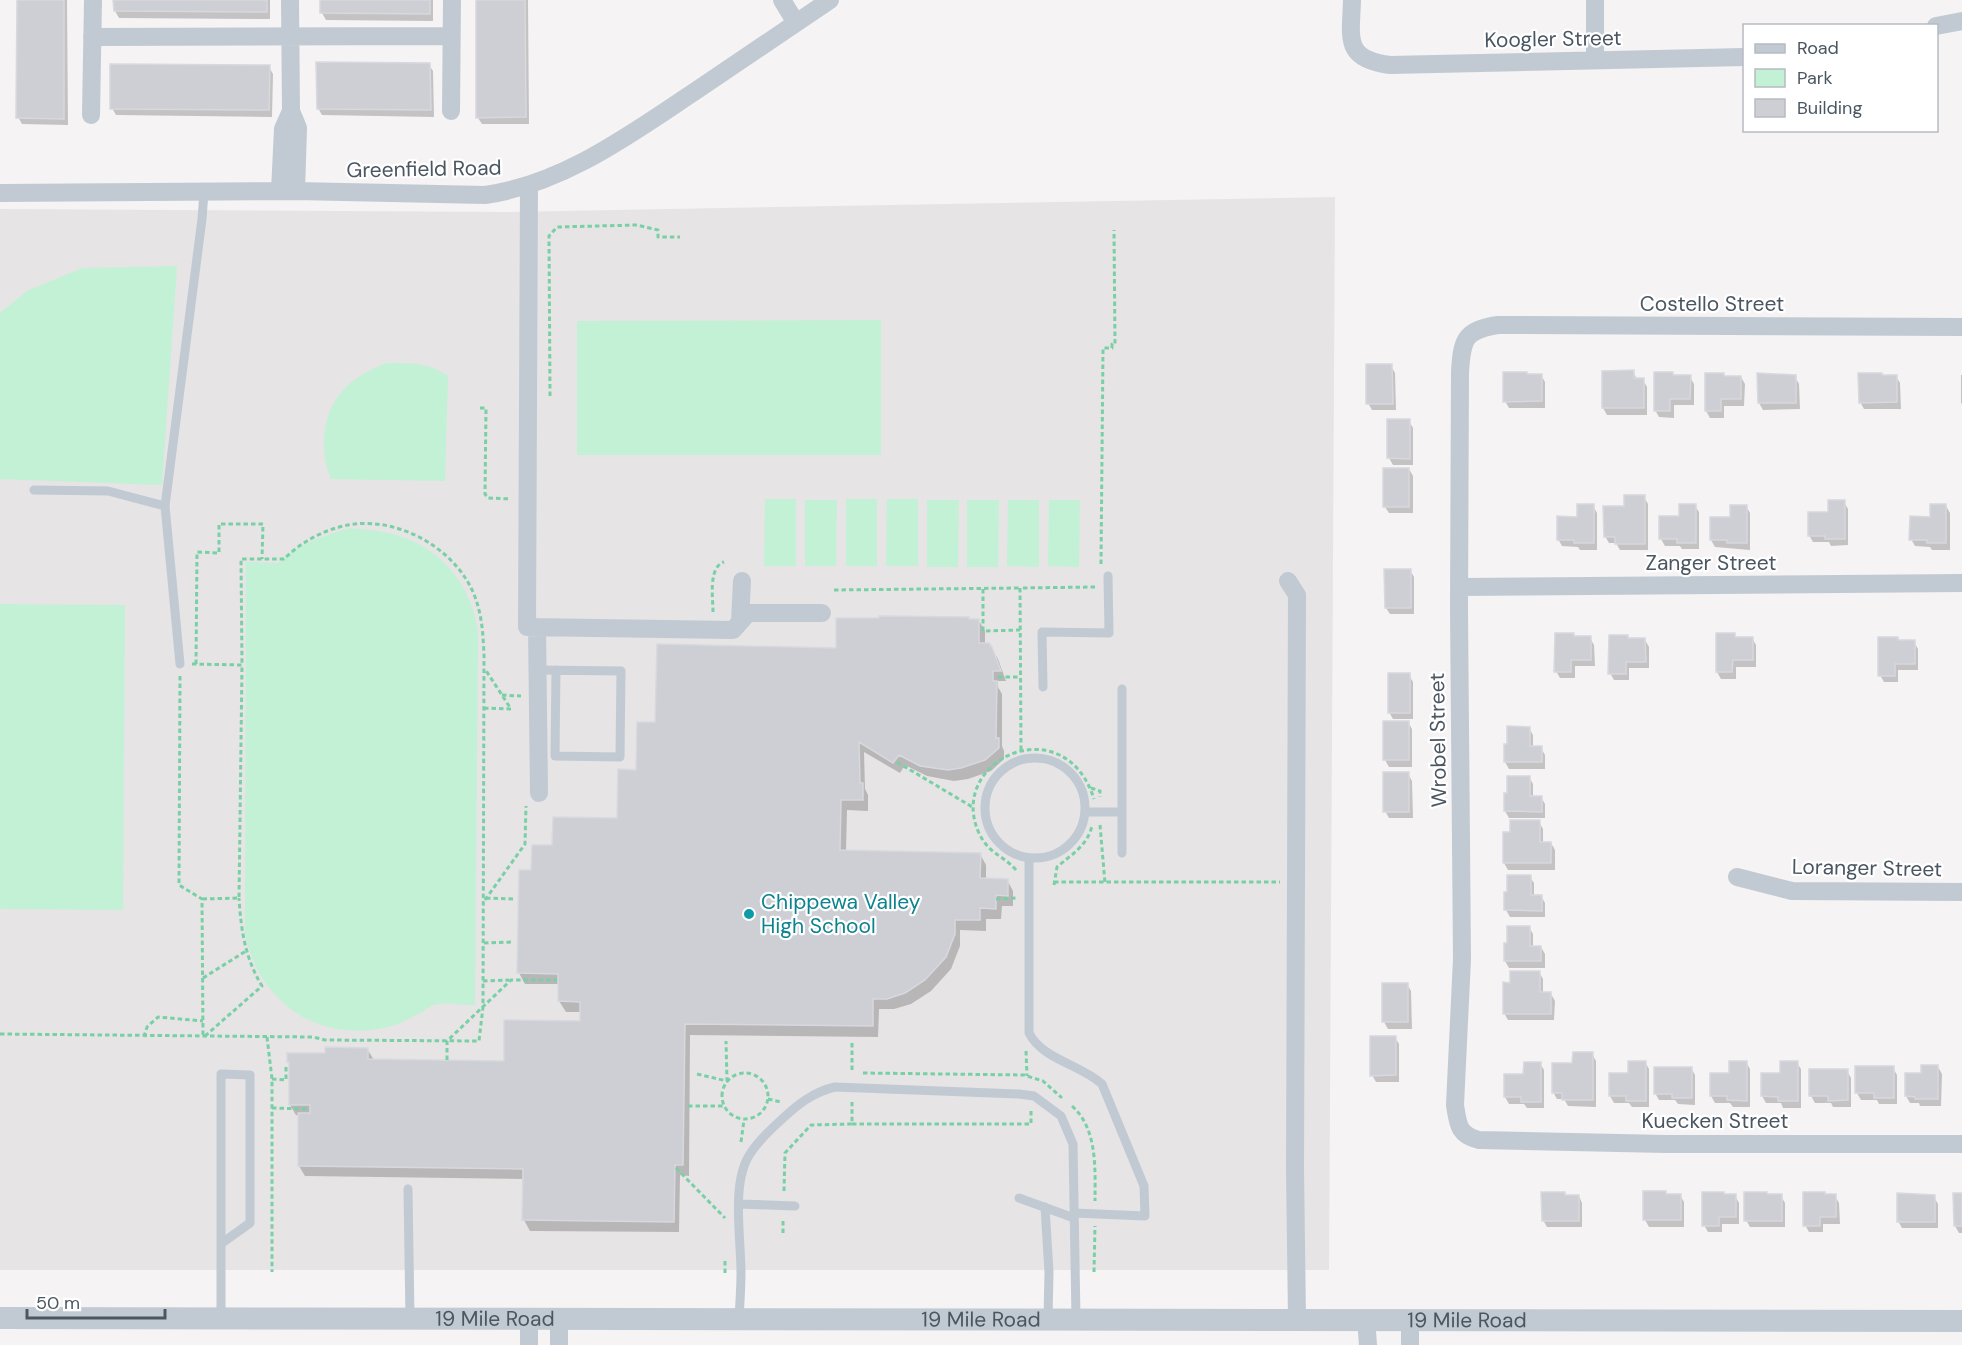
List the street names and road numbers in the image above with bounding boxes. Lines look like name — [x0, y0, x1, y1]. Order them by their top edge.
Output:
street label: Koogler Street — [1484, 24, 1622, 54]
street label: Greenfield Road — [346, 154, 502, 184]
street label: Costello Street — [1640, 290, 1784, 318]
street label: Zanger Street — [1646, 549, 1776, 577]
street label: Wrobel Street — [1423, 672, 1453, 808]
street label: Loranger Street — [1792, 853, 1942, 883]
street label: Kuecken Street — [1642, 1107, 1788, 1135]
street label: 19 Mile Road — [435, 1305, 555, 1333]
street label: 19 Mile Road — [921, 1305, 1041, 1334]
street label: 19 Mile Road — [1407, 1306, 1527, 1334]

